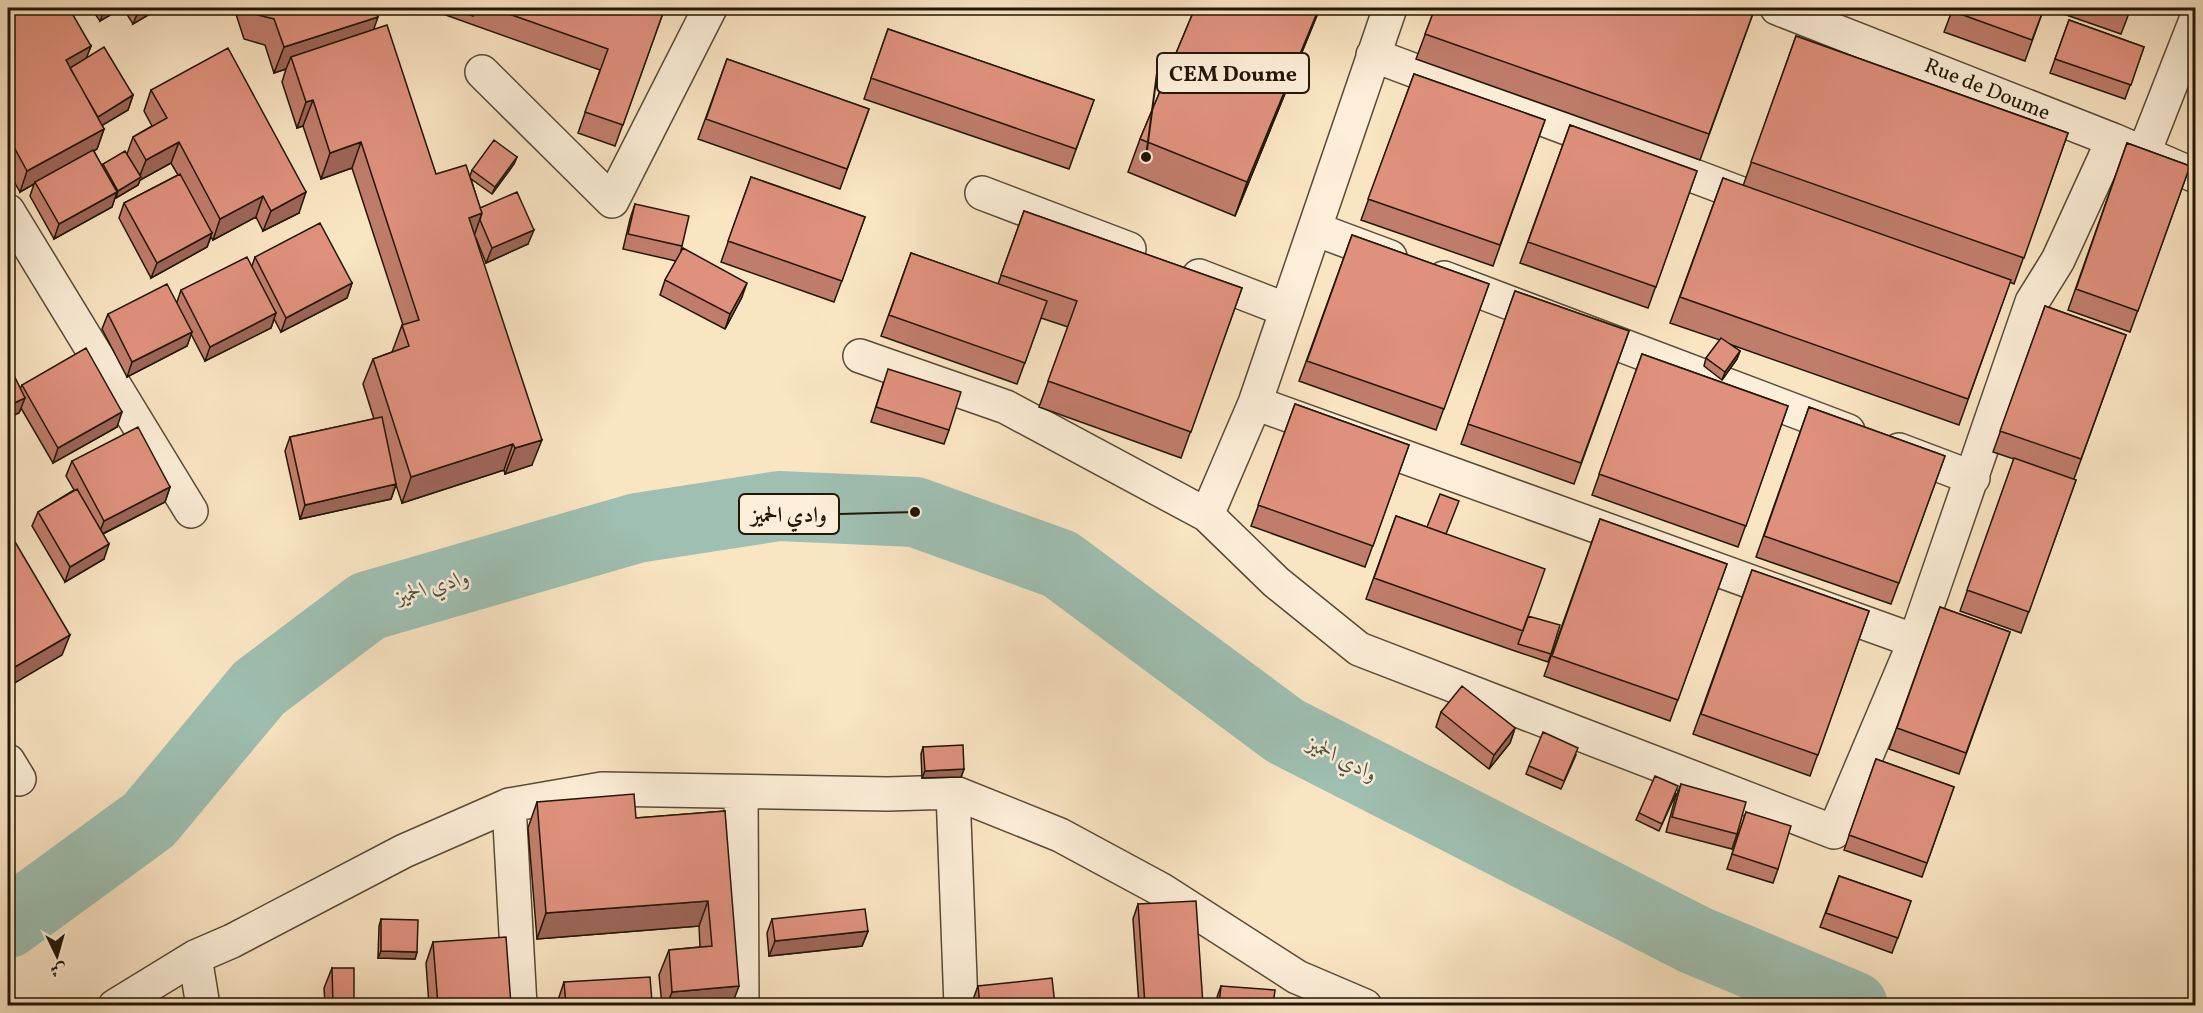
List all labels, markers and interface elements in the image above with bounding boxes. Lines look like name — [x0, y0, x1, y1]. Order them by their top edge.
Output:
street label: Rue de Doume — [1920, 52, 2054, 128]
callout: CEM Doume — [1157, 53, 1309, 93]
text: CEM Doume — [1169, 60, 1297, 91]
callout: وادي الحميز — [739, 494, 839, 534]
text: وادي الحميز — [748, 501, 827, 533]
water label: وادي الحميز — [391, 563, 473, 614]
water label: وادي الحميز — [1300, 728, 1383, 791]
north arrow — [27, 926, 87, 986]
text: ش — [49, 957, 67, 981]

